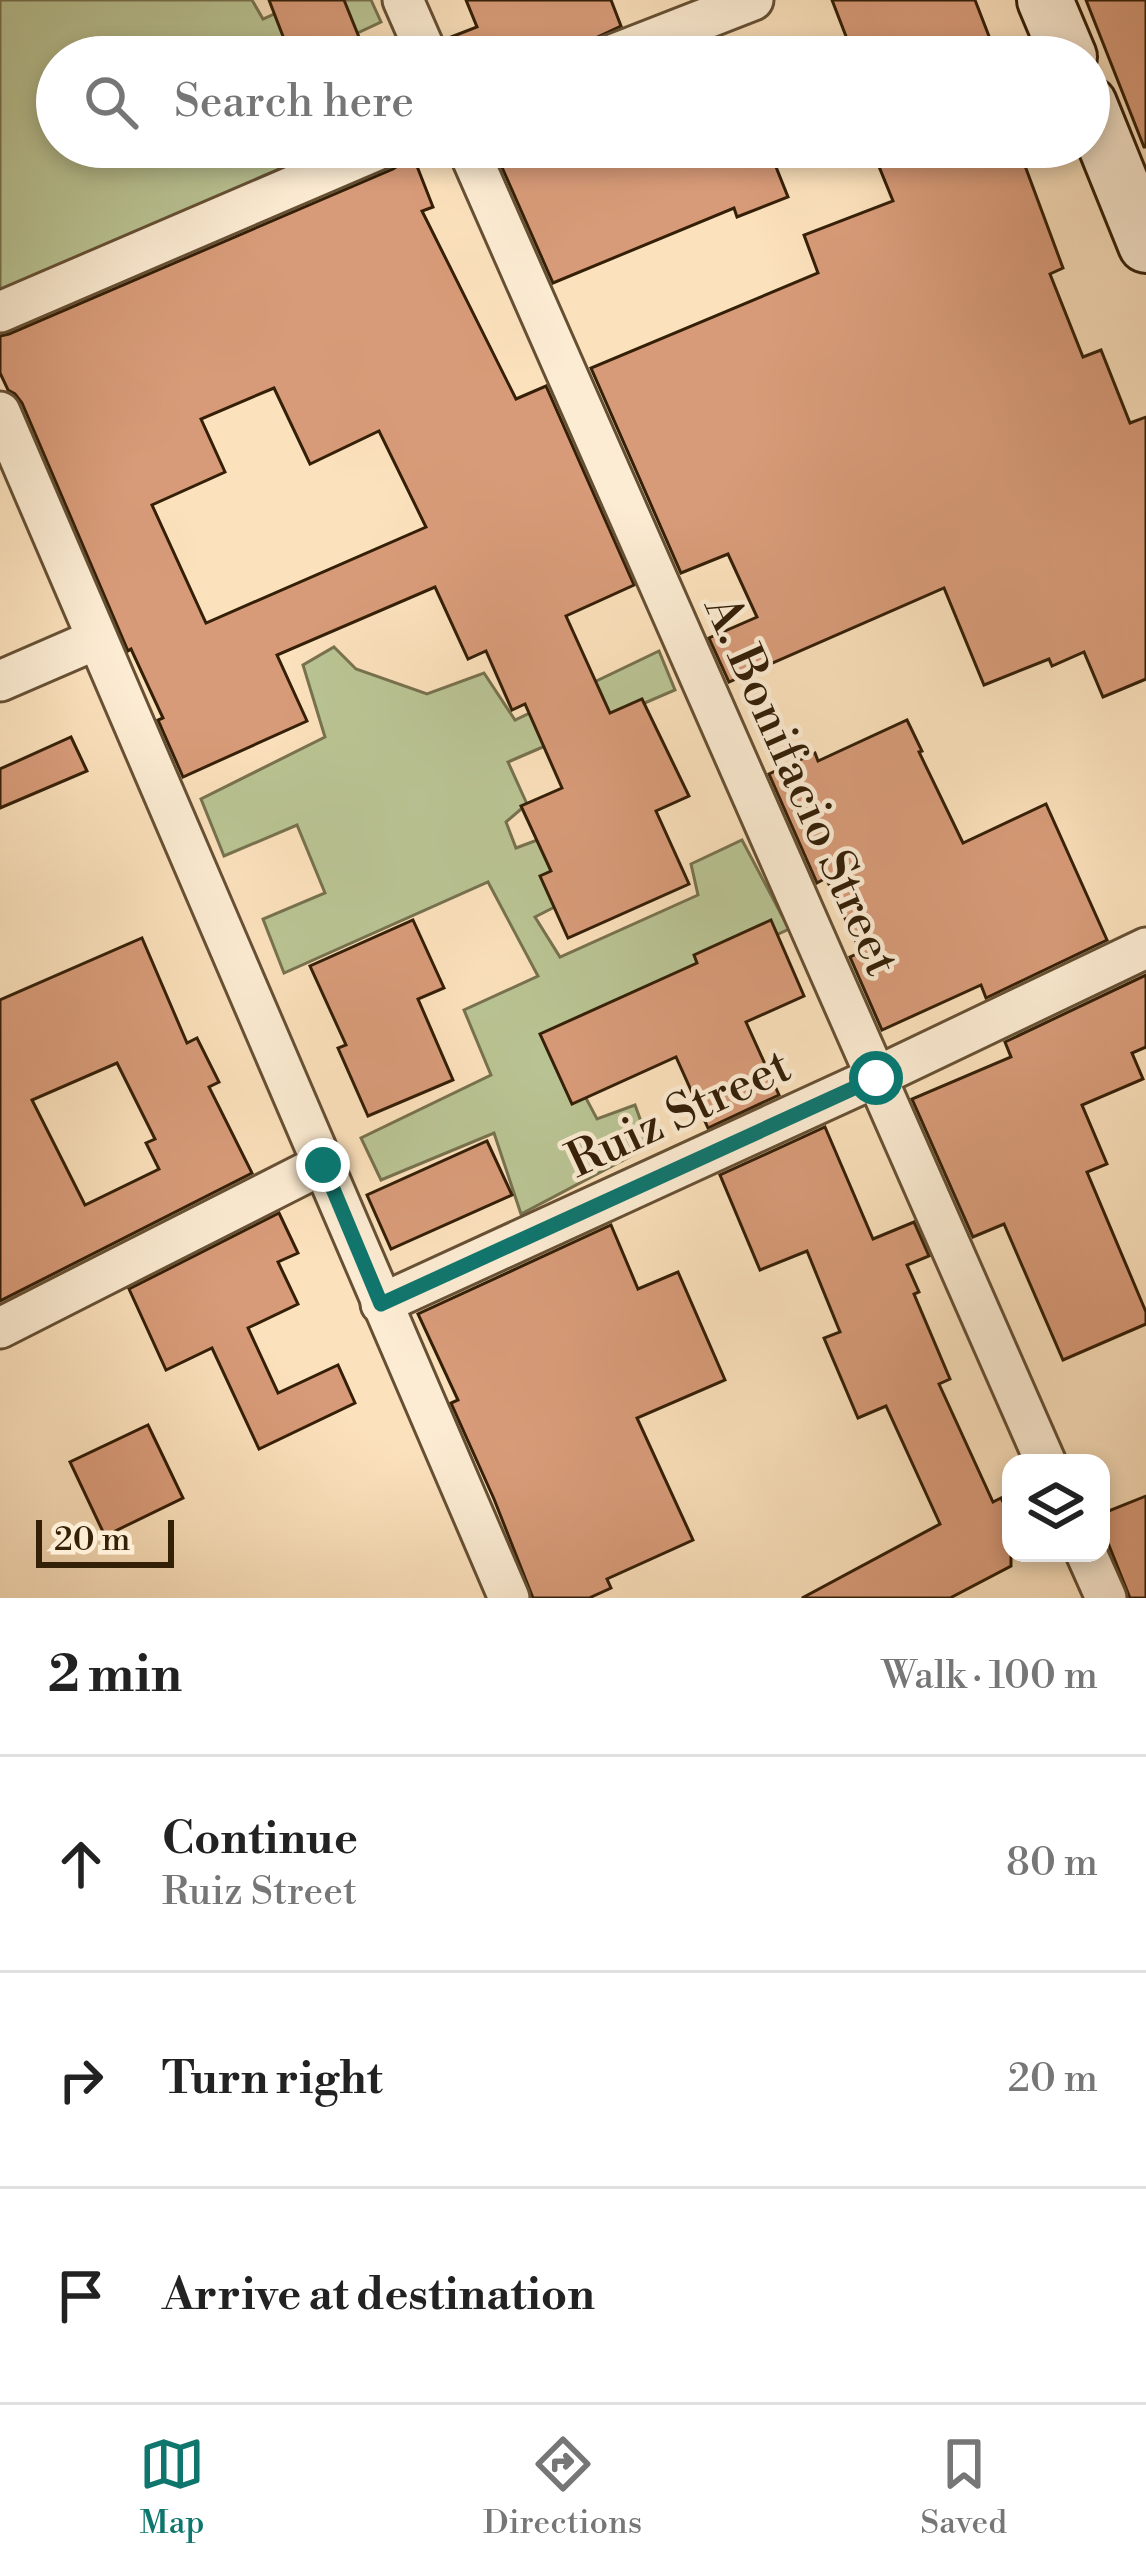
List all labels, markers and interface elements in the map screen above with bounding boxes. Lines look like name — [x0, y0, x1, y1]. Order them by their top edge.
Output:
search box — [36, 36, 1110, 168]
icon: search — [78, 69, 144, 135]
text: Search here — [174, 74, 414, 131]
street label: A. Bonifacio Street — [689, 586, 911, 985]
street label: Ruiz Street — [558, 1037, 801, 1193]
route start — [849, 1051, 903, 1105]
route end — [296, 1138, 350, 1192]
map controls — [1002, 1454, 1110, 1562]
button: layers — [1002, 1454, 1110, 1562]
scale bar — [36, 1514, 174, 1567]
text: 20 m — [54, 1520, 130, 1561]
text: 2 min — [48, 1644, 182, 1708]
text: Walk · 100 m — [881, 1652, 1098, 1701]
text: Continue — [162, 1811, 358, 1868]
icon: ahead — [48, 1831, 114, 1897]
text: 80 m — [1006, 1839, 1098, 1888]
text: Ruiz Street — [162, 1868, 357, 1917]
icon: right — [48, 2047, 114, 2113]
text: Turn right — [162, 2051, 383, 2108]
text: 20 m — [1008, 2055, 1098, 2104]
icon: arrive — [48, 2263, 114, 2329]
text: Arrive at destination — [162, 2267, 595, 2324]
tab: Map — [139, 2431, 205, 2544]
tab: Directions — [483, 2431, 642, 2544]
tab: Saved — [920, 2431, 1007, 2544]

